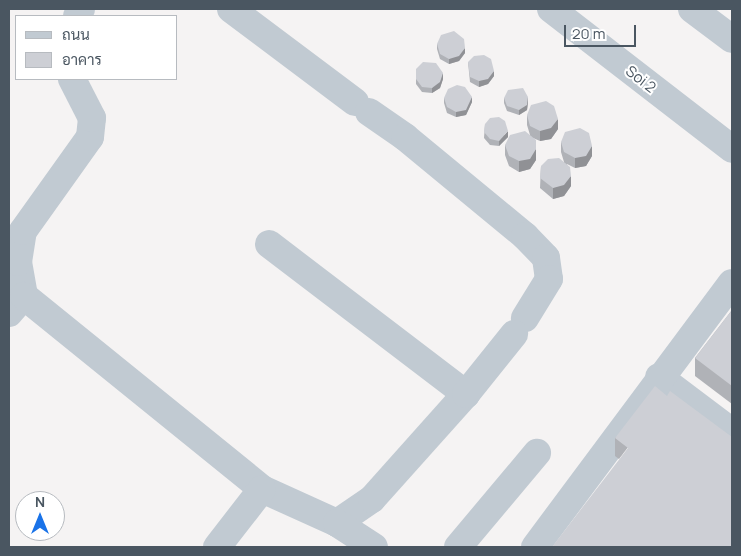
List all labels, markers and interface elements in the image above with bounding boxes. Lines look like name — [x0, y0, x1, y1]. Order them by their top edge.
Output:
legend — [15, 15, 178, 80]
scale bar — [566, 15, 638, 47]
text: 20 m — [572, 23, 605, 44]
text: ถนน — [62, 24, 90, 45]
text: อาคาร — [62, 49, 102, 70]
street label: Soi 2 — [622, 62, 660, 96]
north arrow — [15, 491, 65, 541]
text: N — [35, 492, 45, 511]

